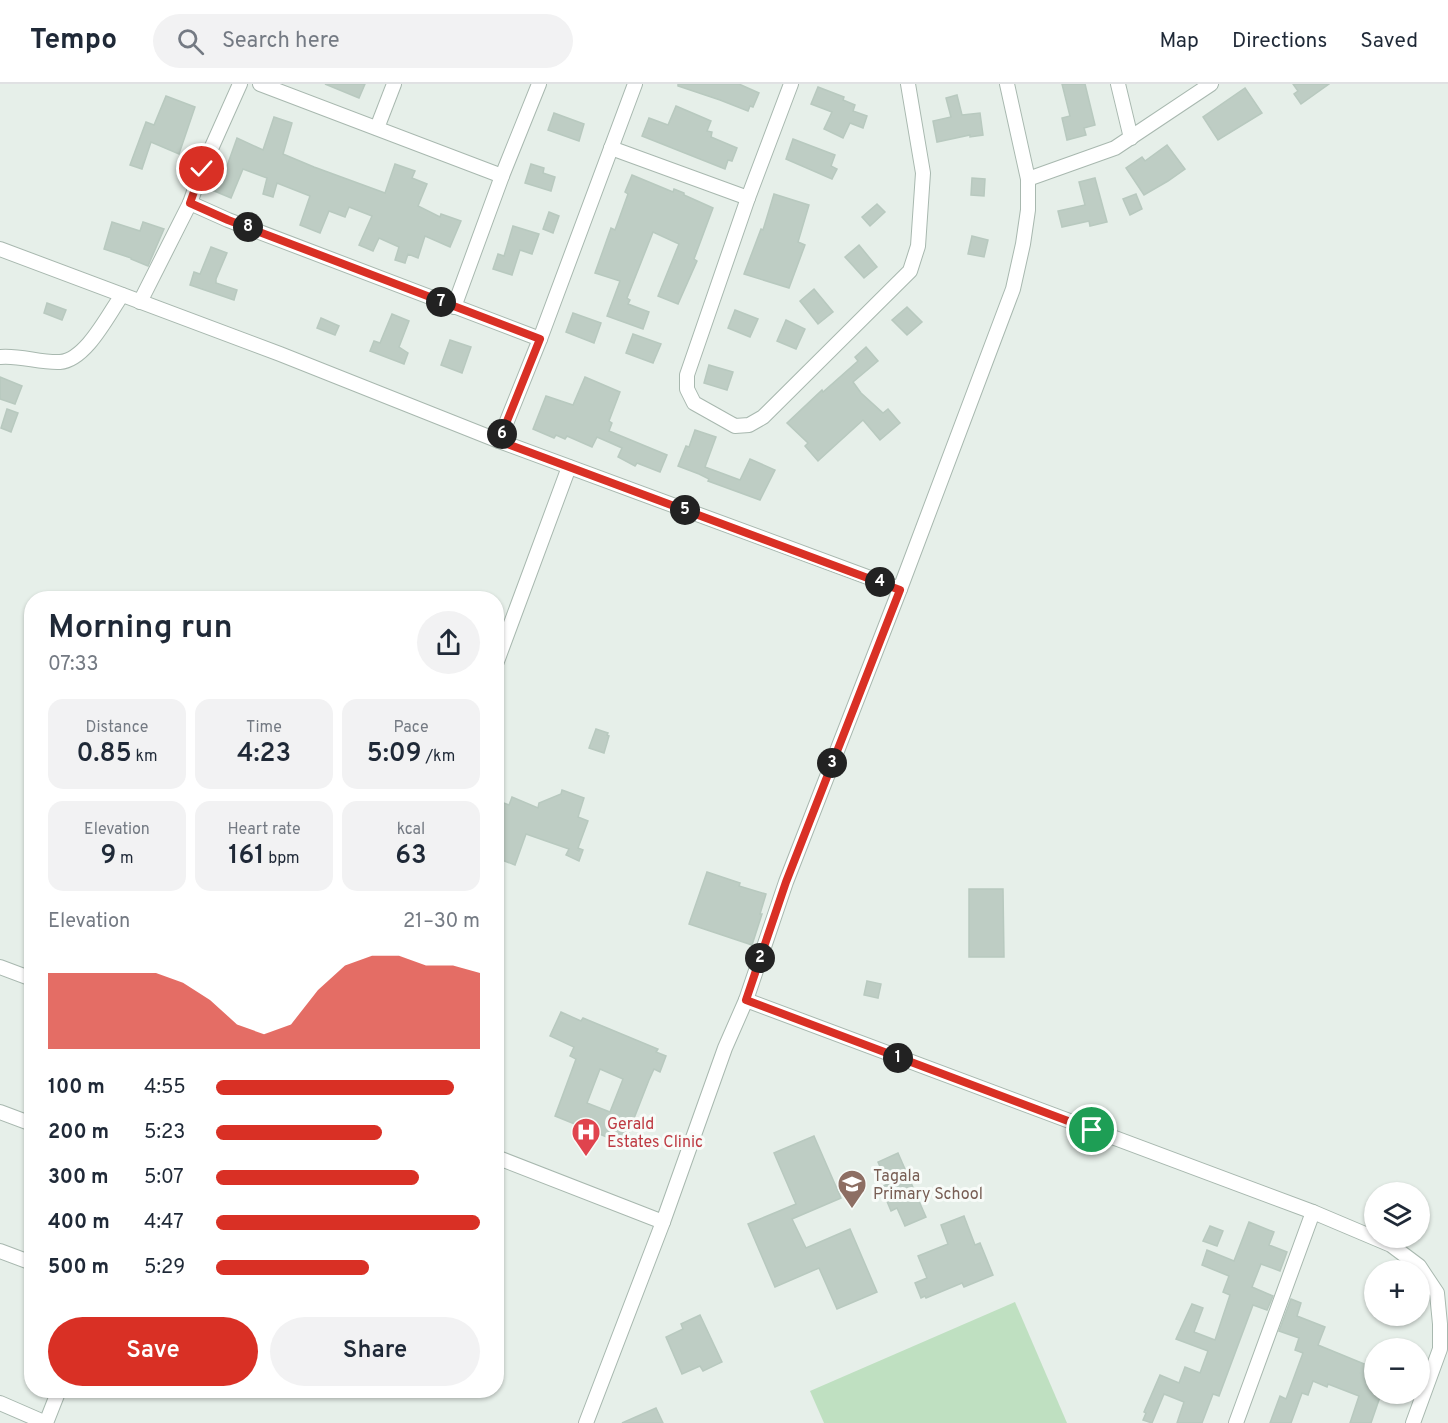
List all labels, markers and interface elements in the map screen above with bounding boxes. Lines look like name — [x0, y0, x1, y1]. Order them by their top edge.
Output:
search box — [153, 14, 573, 68]
text: Tempo — [30, 23, 117, 59]
icon: search — [174, 25, 207, 58]
text: Search here — [222, 28, 340, 55]
text: Map — [1159, 28, 1199, 55]
text: Directions — [1232, 28, 1327, 55]
text: Saved — [1360, 28, 1418, 55]
pin — [176, 143, 227, 194]
icon: check — [185, 152, 218, 185]
pin: 8 — [233, 212, 263, 242]
text: 8 — [243, 217, 253, 237]
pin: 7 — [426, 287, 456, 317]
text: 7 — [437, 292, 445, 312]
pin: 6 — [487, 419, 517, 449]
text: 6 — [497, 424, 507, 444]
pin: 5 — [670, 495, 700, 525]
text: 5 — [680, 500, 690, 520]
pin: 4 — [865, 567, 895, 597]
text: 4 — [875, 572, 885, 592]
text: Morning run — [48, 608, 233, 650]
button: share — [417, 611, 480, 674]
text: 07:33 — [48, 652, 98, 678]
text: Distance — [86, 718, 148, 738]
text: Time — [246, 718, 282, 738]
text: Pace — [393, 718, 429, 738]
text: 0.85 — [76, 738, 132, 771]
text: 4:23 — [237, 738, 291, 771]
text: 5:09 — [367, 738, 422, 771]
text: km — [132, 747, 158, 767]
text: /km — [422, 747, 455, 767]
pin: 3 — [817, 748, 847, 778]
text: 3 — [827, 753, 837, 773]
text: Elevation — [84, 820, 150, 840]
text: Heart rate — [227, 820, 301, 840]
text: kcal — [397, 820, 425, 840]
text: 9 — [100, 840, 116, 873]
text: 161 — [228, 840, 264, 873]
text: 63 — [395, 840, 427, 873]
text: m — [116, 849, 134, 869]
text: bpm — [264, 849, 300, 869]
text: Elevation — [48, 909, 130, 935]
text: 21–30 m — [403, 909, 480, 935]
pin: 2 — [745, 943, 775, 973]
text: 2 — [755, 948, 765, 968]
pin: 1 — [883, 1043, 913, 1073]
text: 1 — [895, 1048, 901, 1068]
text: 100 m — [48, 1075, 105, 1101]
text: 4:55 — [144, 1075, 186, 1101]
pin — [1066, 1104, 1117, 1155]
icon: arrive — [1075, 1113, 1108, 1146]
place label: Gerald Estates Clinic — [607, 1115, 703, 1153]
hospital icon: Gerald Estates Clinic — [570, 1116, 602, 1158]
text: 200 m — [48, 1120, 109, 1146]
text: 5:23 — [144, 1120, 185, 1146]
text: 300 m — [48, 1165, 109, 1191]
text: 5:07 — [144, 1165, 184, 1191]
place label: Tagala Primary School — [873, 1167, 983, 1205]
school or university icon: Tagala Primary School — [836, 1168, 868, 1210]
map controls — [1364, 1182, 1430, 1404]
button: layers — [1364, 1182, 1430, 1248]
text: 400 m — [48, 1210, 110, 1236]
text: 4:47 — [144, 1210, 184, 1236]
text: 500 m — [48, 1255, 109, 1281]
text: 5:29 — [144, 1255, 185, 1281]
button: + — [1364, 1260, 1430, 1326]
button: Save — [48, 1317, 258, 1386]
button: Share — [270, 1317, 480, 1386]
button: − — [1364, 1338, 1430, 1404]

